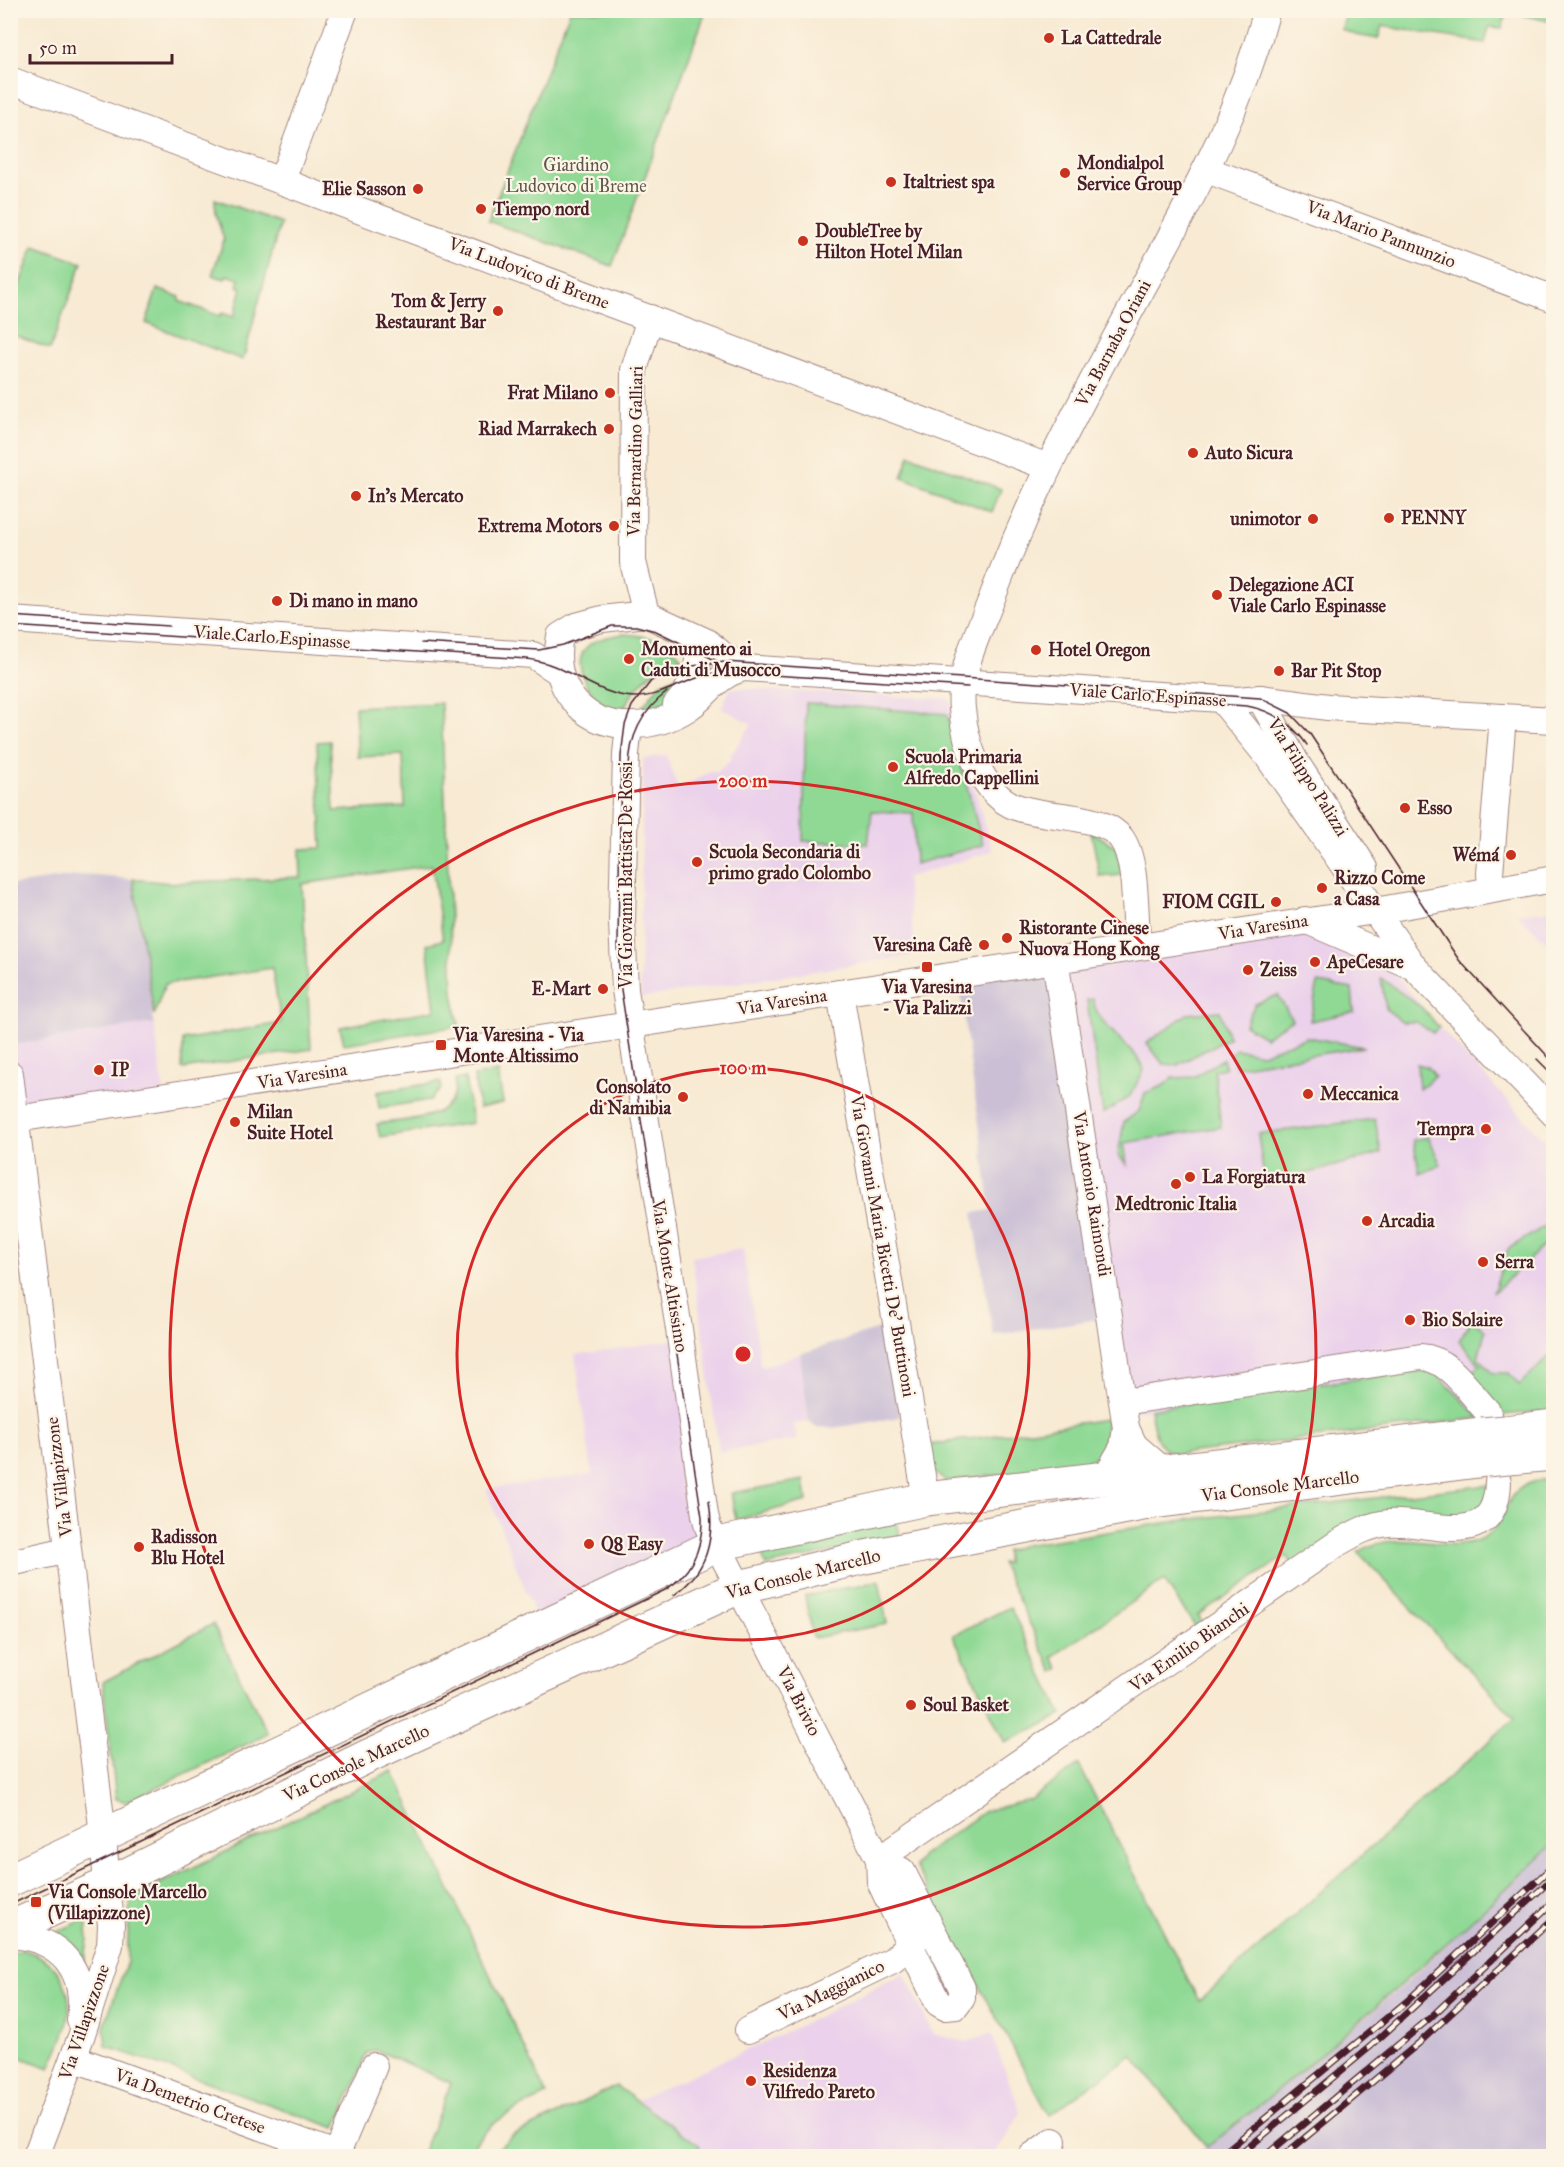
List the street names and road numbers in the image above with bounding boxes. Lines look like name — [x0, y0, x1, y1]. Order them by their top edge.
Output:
street label: Via Mario Pannunzio — [1302, 195, 1459, 273]
street label: Via Ludovico di Breme — [445, 232, 613, 314]
street label: Via Barnaba Oriani — [1070, 276, 1156, 411]
street label: Via Bernardino Galliari — [622, 365, 647, 538]
street label: Viale Carlo Espinasse — [192, 620, 351, 653]
street label: Viale Carlo Espinasse — [1068, 678, 1227, 711]
street label: Via Filippo Palizzi — [1262, 713, 1353, 840]
street label: Via Giovanni Battista De Rossi — [615, 761, 637, 990]
street label: Via Varesina — [1216, 909, 1310, 945]
street label: Via Varesina — [735, 984, 829, 1020]
street label: Via Varesina — [255, 1058, 349, 1094]
street label: Via Giovanni Maria Bicetti De' Buttinoni — [845, 1092, 920, 1399]
street label: Via Antonio Raimondi — [1068, 1109, 1116, 1278]
street label: Via Monte Altissimo — [647, 1197, 693, 1354]
street label: Via Villapizzone — [41, 1416, 77, 1539]
street label: Via Console Marcello — [1199, 1465, 1360, 1507]
street label: Via Console Marcello — [722, 1544, 883, 1604]
street label: Via Emilio Bianchi — [1124, 1597, 1253, 1697]
street label: Via Brivio — [772, 1662, 826, 1739]
street label: Via Console Marcello — [278, 1719, 433, 1807]
street label: Via Maggianico — [773, 1955, 888, 2027]
street label: Via Villapizzone — [54, 1961, 114, 2084]
street label: Via Demetrio Cretese — [111, 2063, 268, 2138]

